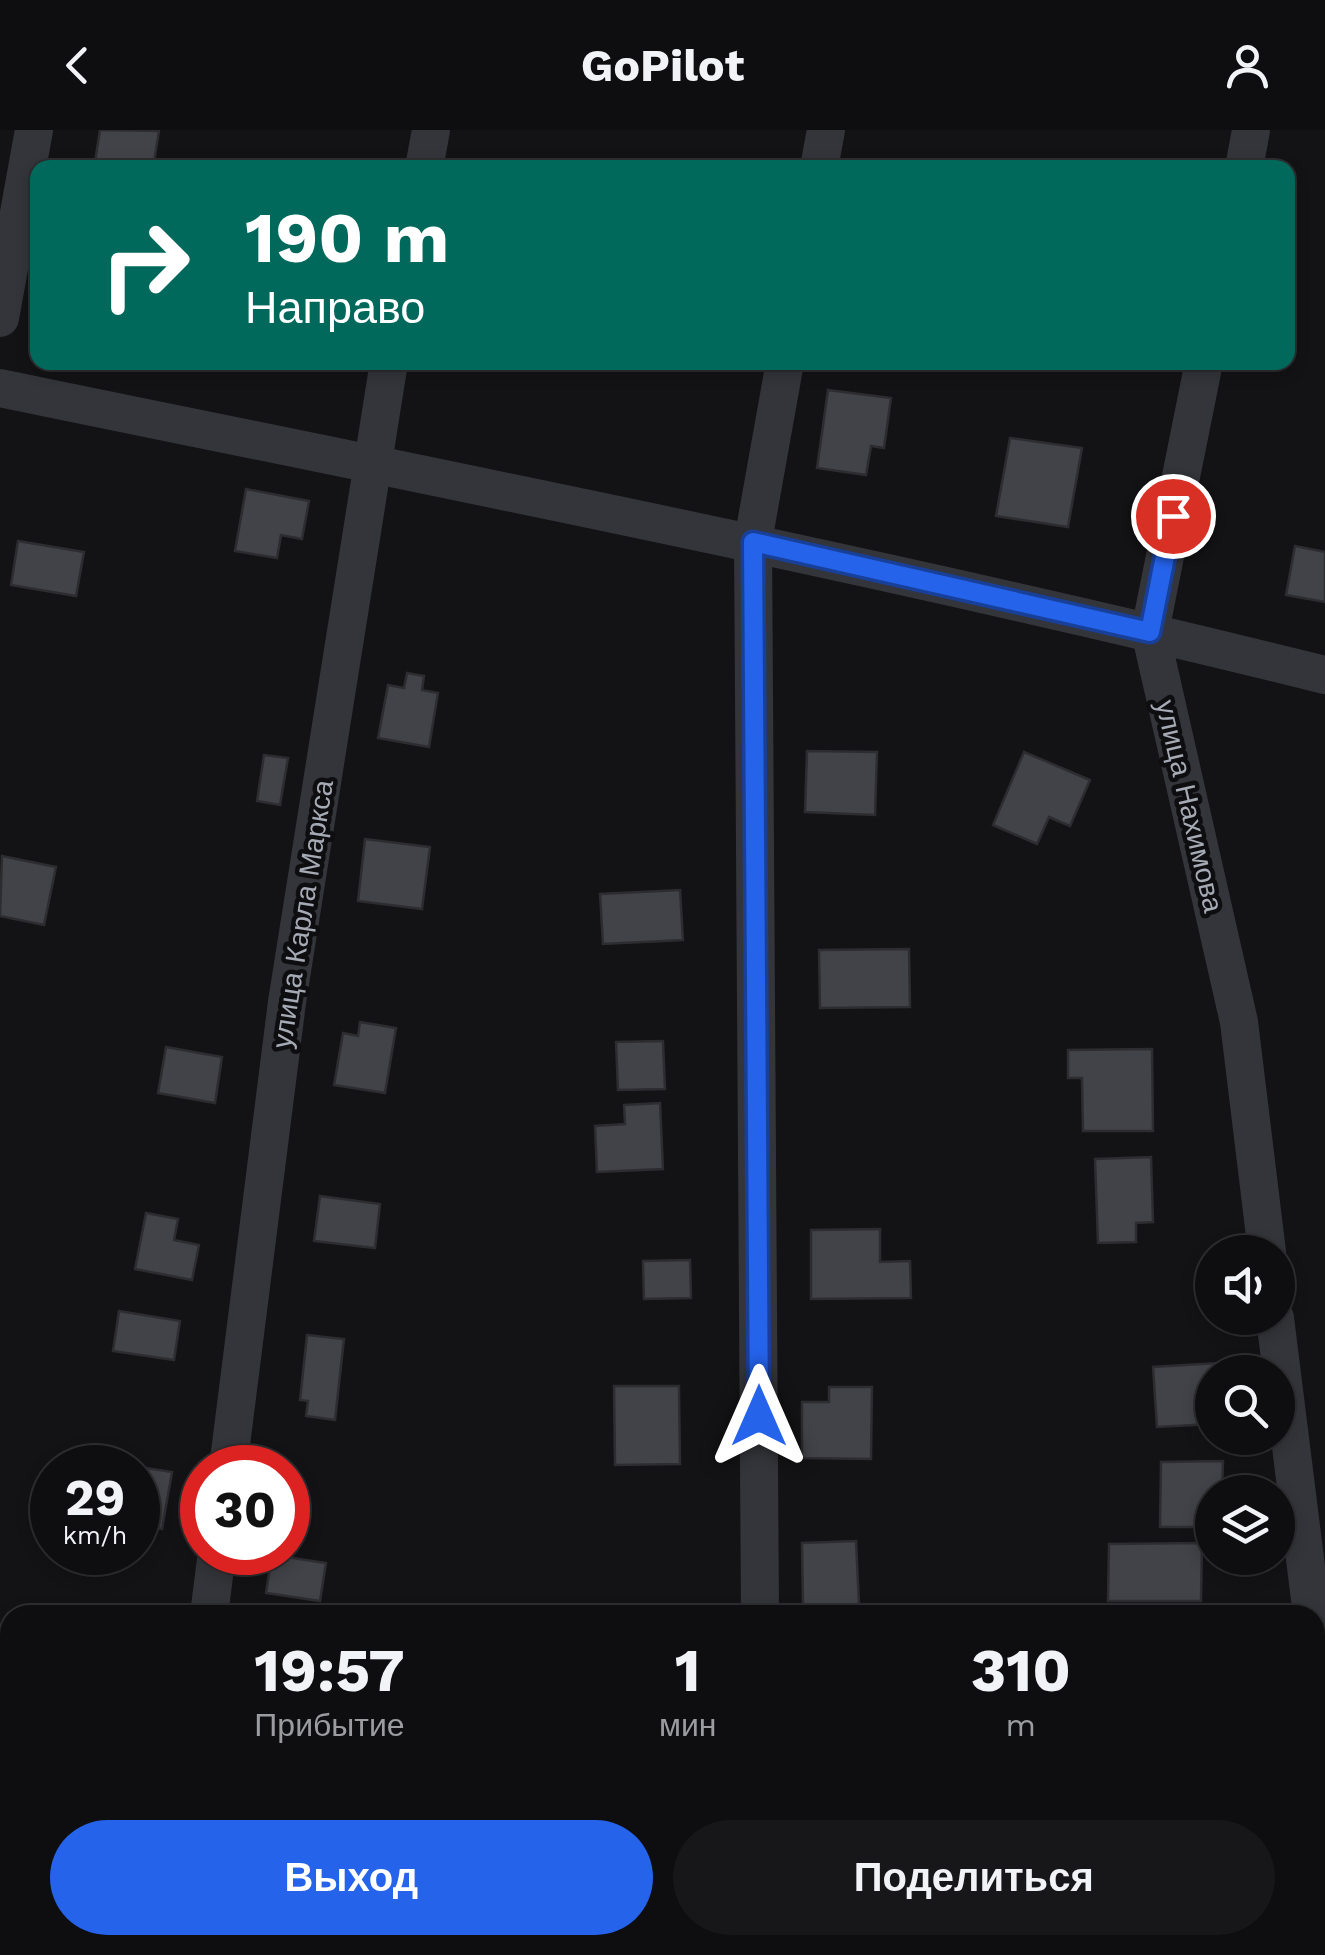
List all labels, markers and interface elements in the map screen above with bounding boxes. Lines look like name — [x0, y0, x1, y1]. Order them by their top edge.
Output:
icon: back — [50, 38, 105, 93]
icon: person — [1220, 38, 1275, 93]
text: GoPilot — [581, 39, 744, 92]
text: 190 m — [245, 197, 449, 279]
icon: right — [80, 200, 210, 330]
text: Направо — [245, 281, 425, 334]
pin — [1131, 474, 1216, 559]
icon: arrive — [1146, 489, 1201, 544]
street label: улица Нахимова — [1149, 697, 1230, 916]
street label: улица Карла Маркса — [265, 777, 340, 1051]
map controls — [1195, 1235, 1295, 1575]
button: sound — [1195, 1235, 1295, 1335]
button: search — [1195, 1355, 1295, 1455]
position arrow — [707, 1364, 811, 1468]
speed limit sign: 30 — [180, 1445, 310, 1575]
text: 29 — [65, 1468, 125, 1527]
button: layers — [1195, 1475, 1295, 1575]
text: km/h — [63, 1521, 127, 1550]
text: 19:57 — [254, 1635, 405, 1706]
text: 1 — [675, 1635, 701, 1706]
text: 310 — [971, 1635, 1071, 1706]
text: Прибытие — [254, 1706, 405, 1744]
text: мин — [659, 1706, 717, 1744]
text: m — [1006, 1706, 1036, 1744]
button: Выход — [50, 1820, 653, 1935]
button: Поделиться — [673, 1820, 1275, 1935]

